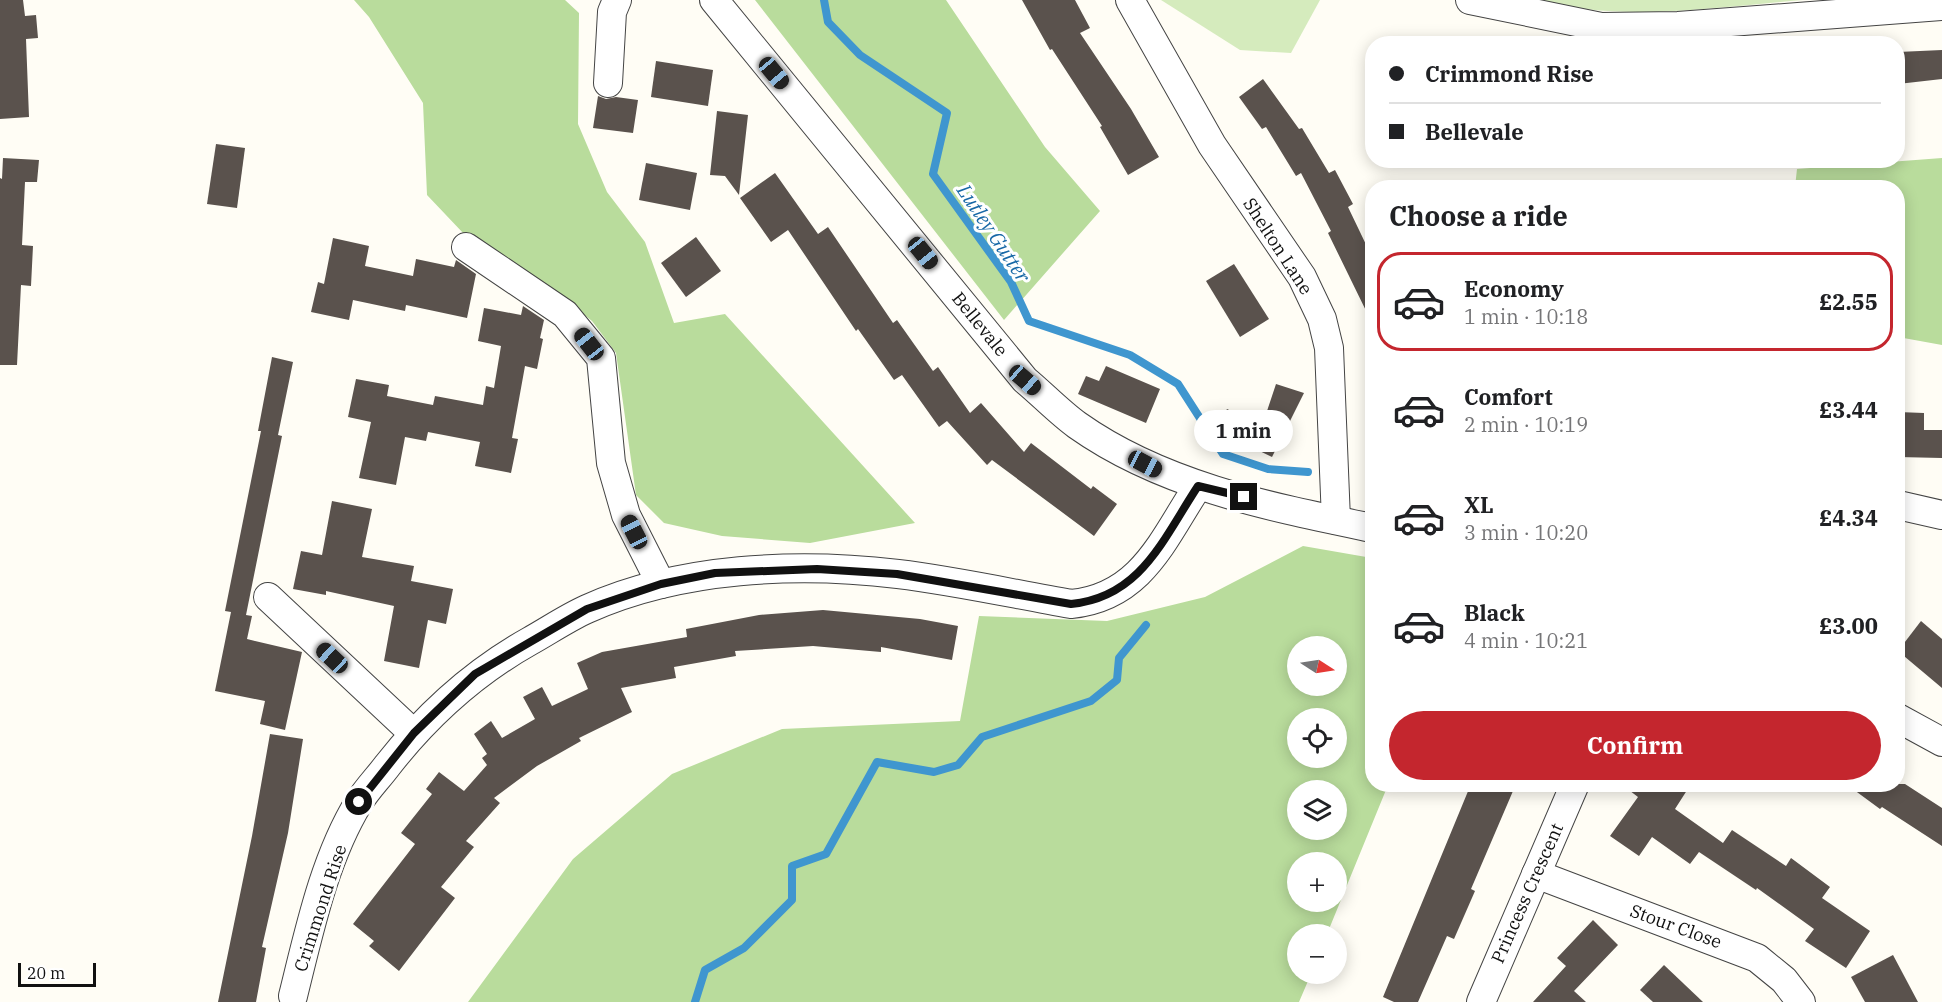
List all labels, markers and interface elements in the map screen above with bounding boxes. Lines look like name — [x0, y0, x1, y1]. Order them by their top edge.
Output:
car — [756, 53, 792, 93]
text: Crimmond Rise — [1425, 59, 1594, 88]
text: Bellevale — [1425, 117, 1524, 146]
water label: Lutley Gutter — [951, 178, 1038, 288]
street label: Shelton Lane — [1238, 193, 1318, 299]
text: Choose a ride — [1389, 198, 1568, 233]
car — [905, 233, 941, 273]
text: Economy — [1464, 274, 1564, 303]
icon: car — [1392, 275, 1446, 329]
street label: Bellevale — [947, 287, 1013, 361]
text: £2.55 — [1819, 287, 1878, 316]
text: 1 min · 10:18 — [1464, 303, 1588, 330]
car — [571, 324, 607, 364]
car — [1006, 361, 1044, 399]
text: Comfort — [1464, 382, 1553, 411]
icon: car — [1392, 383, 1446, 437]
text: £3.44 — [1819, 395, 1878, 424]
callout: 1 min — [1194, 410, 1294, 452]
text: 2 min · 10:19 — [1464, 411, 1588, 438]
text: 1 min — [1216, 417, 1272, 444]
car — [1125, 448, 1165, 480]
route end — [1230, 483, 1257, 510]
text: XL — [1464, 490, 1494, 519]
icon: car — [1392, 491, 1446, 545]
text: £4.34 — [1819, 503, 1878, 532]
car — [618, 512, 650, 552]
text: 3 min · 10:20 — [1464, 519, 1588, 546]
text: Black — [1464, 598, 1525, 627]
icon: car — [1392, 599, 1446, 653]
text: £3.00 — [1819, 611, 1878, 640]
text: 4 min · 10:21 — [1464, 627, 1588, 654]
north arrow — [1287, 636, 1347, 696]
map controls — [1287, 636, 1347, 984]
car — [313, 639, 351, 677]
button: locate — [1287, 708, 1347, 768]
button: Confirm — [1389, 711, 1881, 780]
button: layers — [1287, 780, 1347, 840]
route start — [345, 788, 372, 815]
street label: Princess Crescent — [1486, 819, 1568, 967]
street label: Crimmond Rise — [289, 842, 351, 974]
button: + — [1287, 852, 1347, 912]
street label: Stour Close — [1627, 899, 1725, 953]
button: − — [1287, 924, 1347, 984]
scale bar — [18, 960, 96, 988]
text: 20 m — [27, 963, 65, 983]

